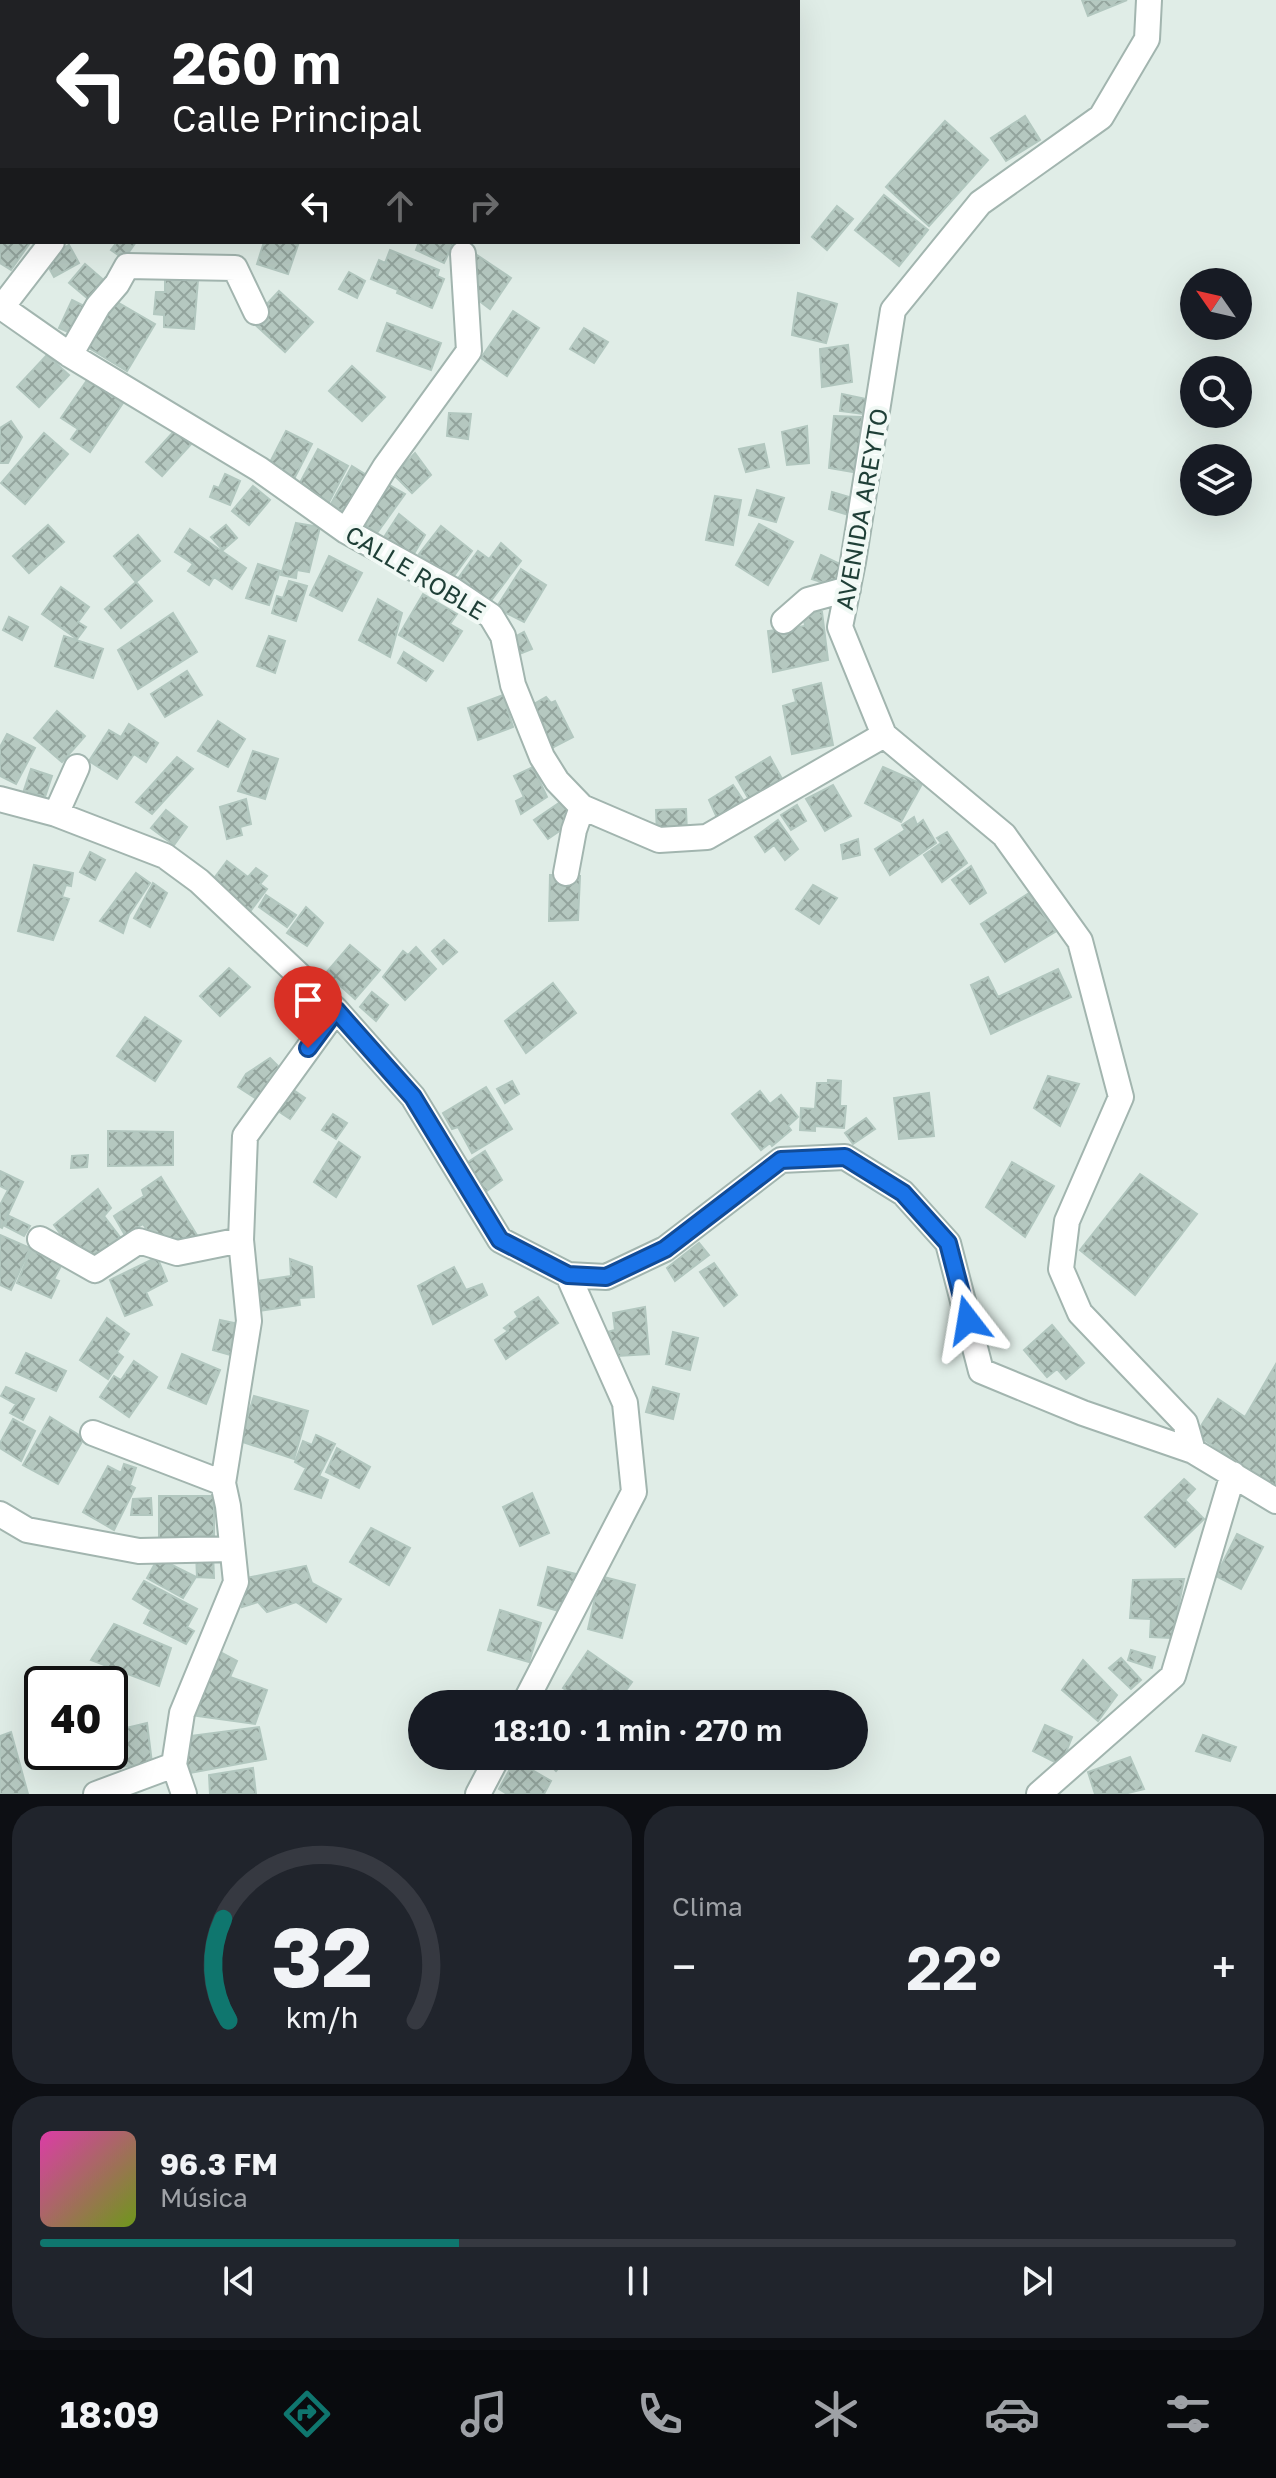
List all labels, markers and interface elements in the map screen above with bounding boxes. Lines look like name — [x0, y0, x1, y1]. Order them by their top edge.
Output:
text: 260 m — [172, 29, 341, 96]
icon: left — [40, 32, 144, 136]
text: Calle Principal — [172, 97, 422, 140]
icon: left — [294, 184, 338, 228]
icon: ahead — [378, 184, 422, 228]
icon: right — [462, 184, 506, 228]
north arrow — [1180, 268, 1252, 340]
map controls — [1180, 268, 1252, 516]
button: search — [1180, 356, 1252, 428]
street label: AVENIDA AREYTO — [829, 406, 893, 612]
button: layers — [1180, 444, 1252, 516]
street label: CALLE ROBLE — [341, 519, 491, 625]
pin — [274, 966, 342, 1048]
icon: arrive — [286, 978, 330, 1022]
position arrow — [926, 1278, 1010, 1362]
speed limit sign: 40 — [24, 1666, 128, 1770]
text: 18:10 · 1 min · 270 m — [494, 1712, 782, 1748]
text: Clima — [672, 1891, 743, 1922]
text: 32 — [271, 1905, 373, 2005]
text: 22° — [906, 1931, 1002, 2003]
text: − — [672, 1940, 696, 1993]
text: + — [1212, 1940, 1236, 1993]
text: km/h — [286, 2000, 358, 2034]
text: 96.3 FM — [160, 2146, 278, 2182]
text: Música — [160, 2182, 248, 2213]
icon: previous — [217, 2259, 261, 2303]
icon: pause — [616, 2259, 660, 2303]
icon: next — [1015, 2259, 1059, 2303]
icon: directions — [279, 2386, 335, 2442]
icon: music — [456, 2386, 512, 2442]
icon: phone — [632, 2386, 688, 2442]
icon: climate — [808, 2386, 864, 2442]
icon: car — [984, 2386, 1040, 2442]
icon: filters — [1160, 2386, 1216, 2442]
text: 18:09 — [60, 2393, 159, 2436]

